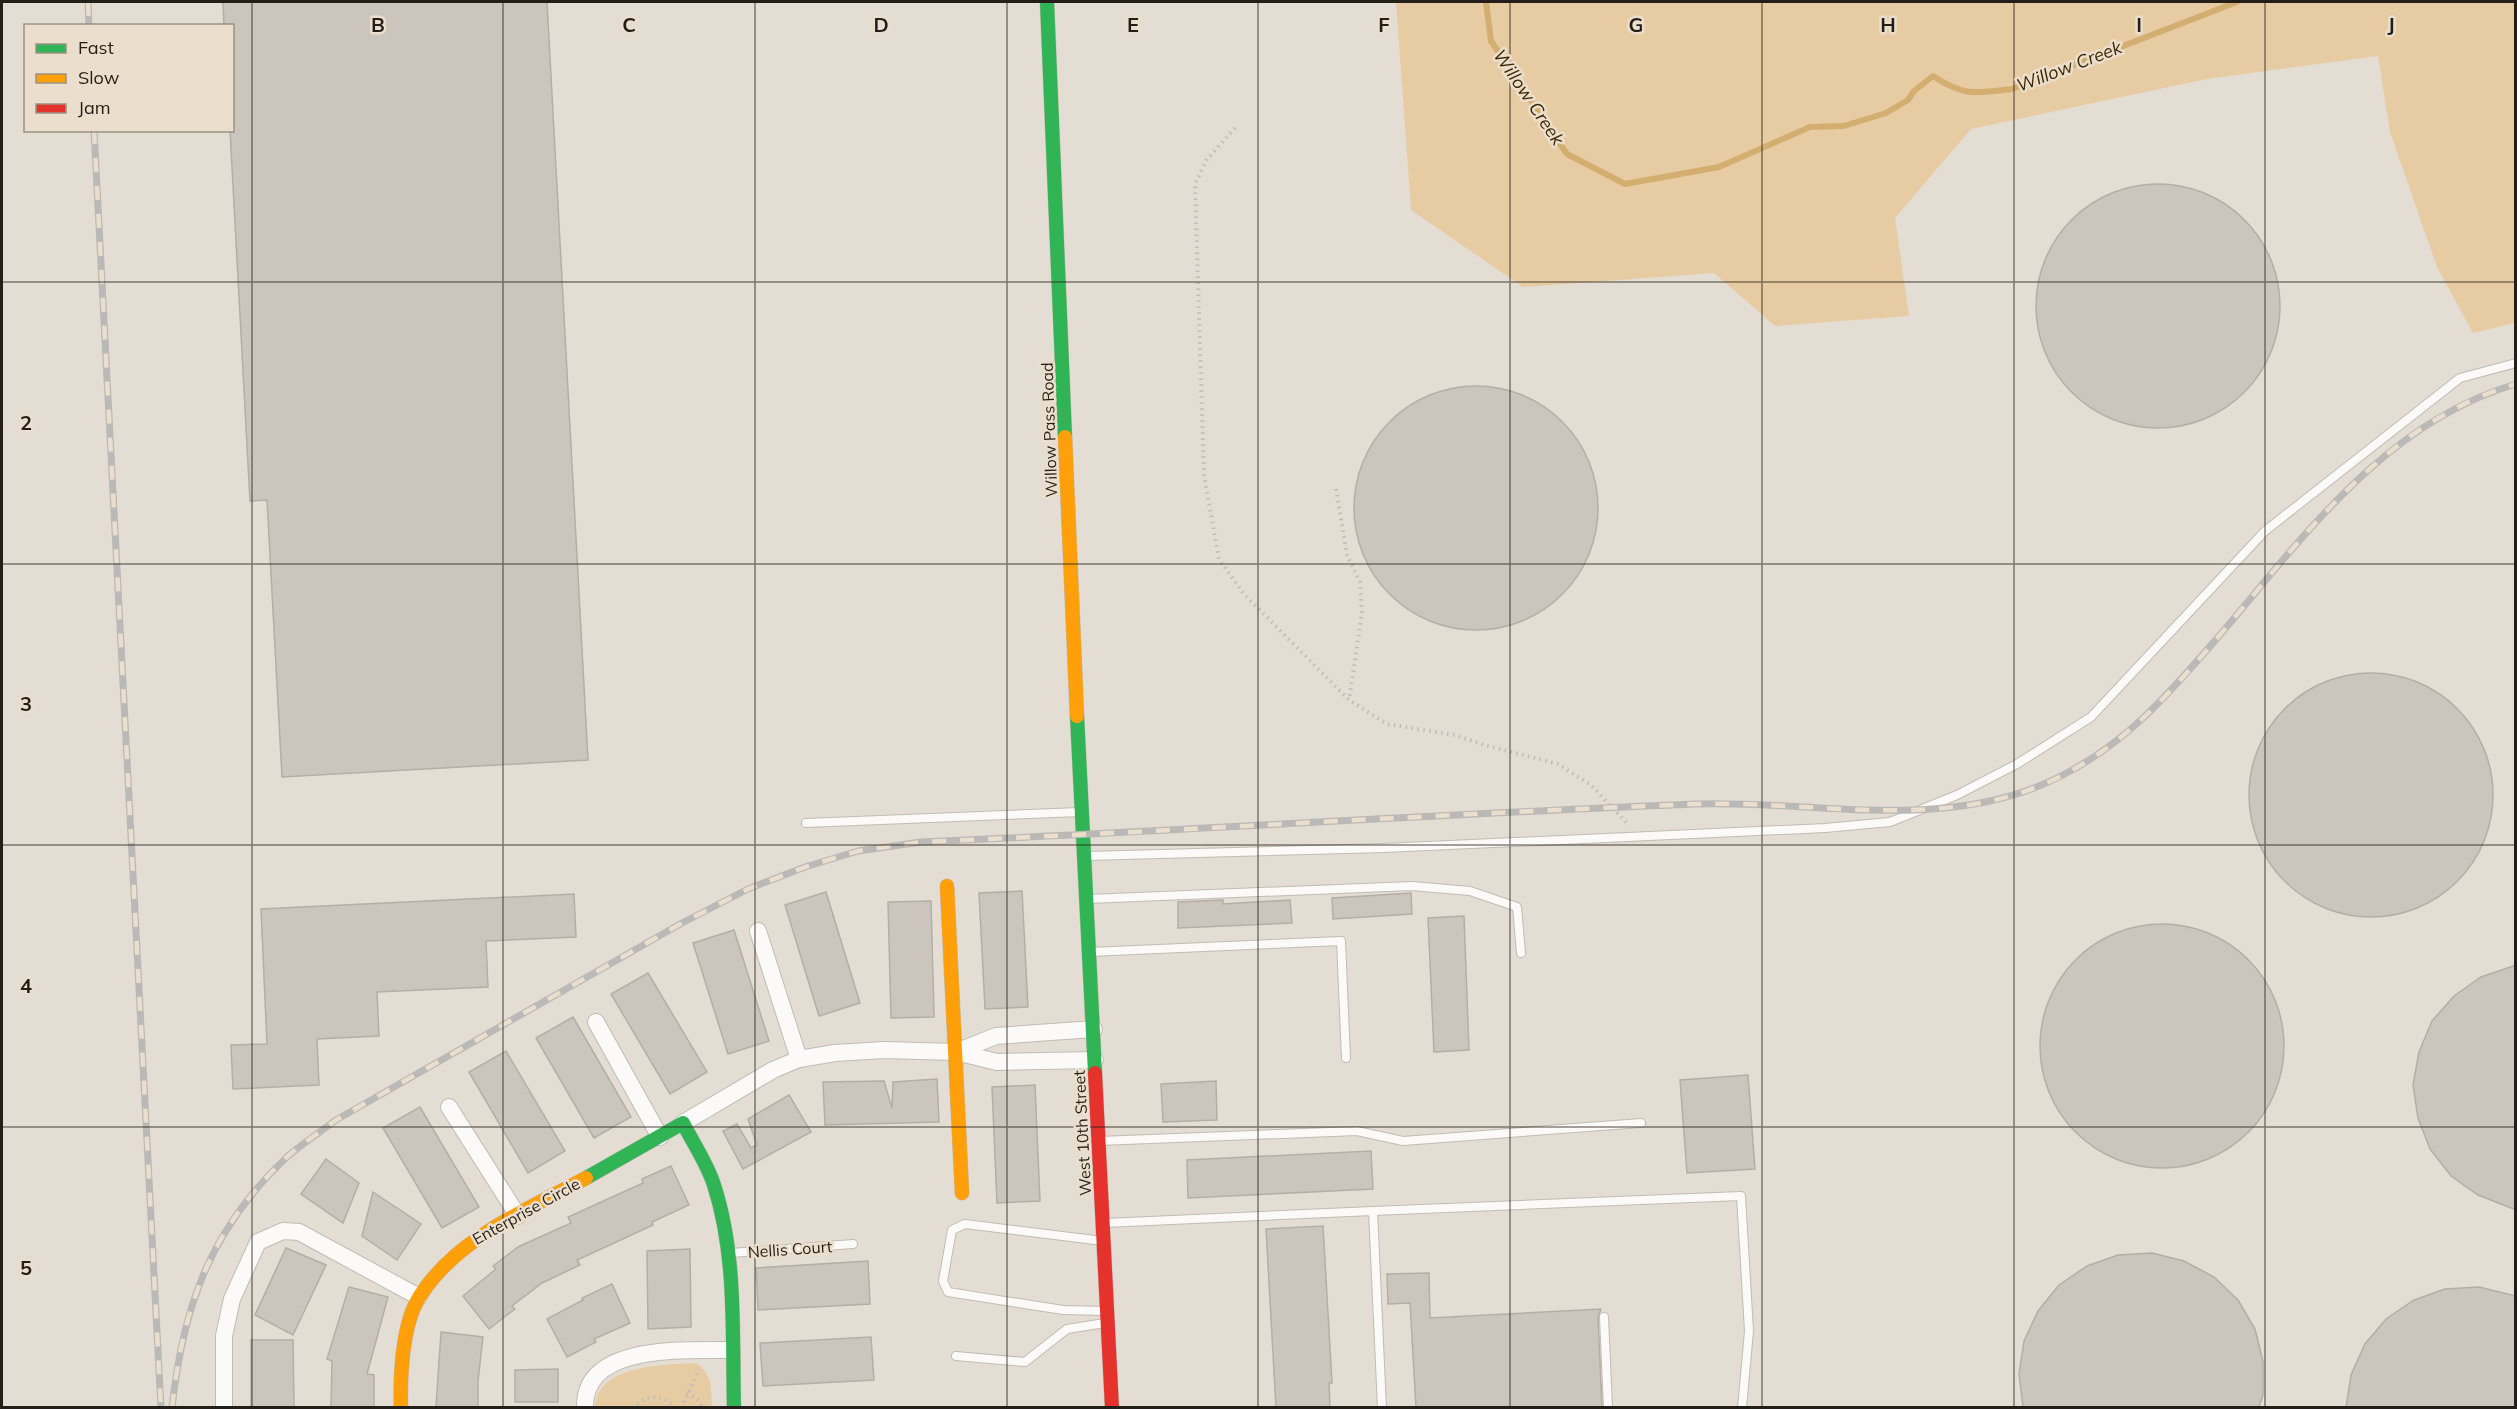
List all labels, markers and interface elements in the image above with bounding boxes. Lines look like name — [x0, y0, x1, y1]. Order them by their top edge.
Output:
text: B — [371, 12, 385, 37]
text: C — [622, 12, 636, 37]
text: D — [873, 12, 889, 37]
text: E — [1127, 12, 1139, 37]
text: F — [1378, 12, 1390, 37]
text: G — [1629, 12, 1643, 37]
text: H — [1880, 12, 1896, 37]
text: I — [2136, 12, 2142, 37]
text: J — [2387, 12, 2395, 37]
legend — [24, 24, 234, 132]
water label: Willow Creek — [2013, 35, 2126, 97]
text: Fast — [78, 36, 114, 59]
water label: Willow Creek — [1488, 45, 1570, 150]
text: Slow — [78, 66, 120, 89]
text: Jam — [78, 96, 111, 119]
street label: Willow Pass Road — [1037, 362, 1061, 498]
text: 2 — [20, 410, 32, 435]
text: 3 — [20, 691, 32, 716]
text: 4 — [20, 973, 32, 998]
street label: West 10th Street — [1069, 1069, 1095, 1196]
street label: Enterprise Circle — [469, 1173, 583, 1249]
street label: Nellis Court — [747, 1236, 833, 1262]
text: 5 — [20, 1255, 32, 1280]

